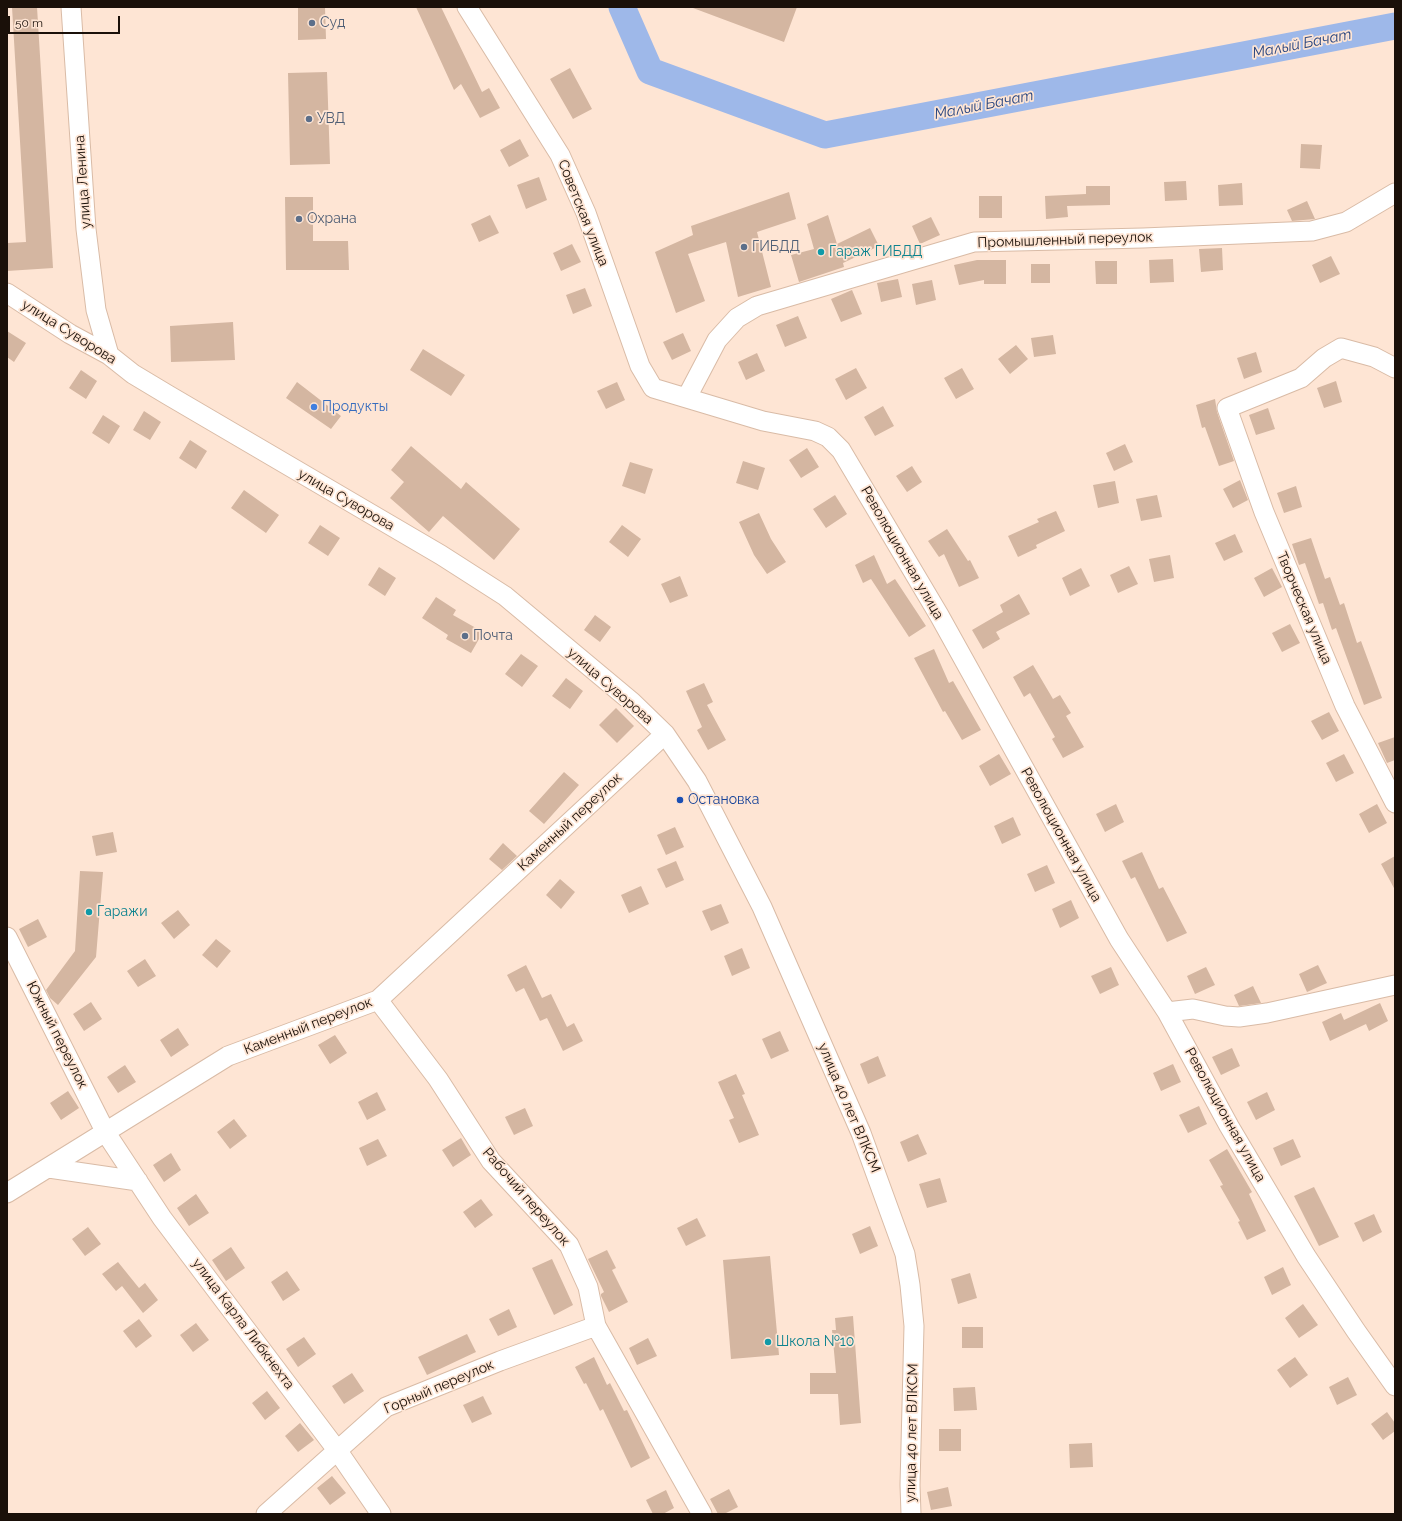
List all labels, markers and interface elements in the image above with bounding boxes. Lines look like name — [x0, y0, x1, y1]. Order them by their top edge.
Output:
scale bar — [10, 8, 122, 34]
place label: Суд — [320, 15, 345, 31]
text: 50 m — [15, 16, 43, 30]
marker: Суд — [307, 18, 317, 28]
water label: Малый Бачат — [1251, 26, 1353, 62]
water label: Малый Бачат — [933, 87, 1035, 123]
place label: УВД — [317, 111, 345, 127]
marker: УВД — [304, 114, 314, 124]
street label: улица Ленина — [71, 135, 95, 229]
street label: Советская улица — [554, 157, 612, 269]
place label: Охрана — [307, 211, 357, 227]
marker: Охрана — [294, 214, 304, 224]
street label: Промышленный переулок — [977, 229, 1153, 251]
place label: ГИБДД — [752, 239, 800, 255]
marker: ГИБДД — [739, 242, 749, 252]
place label: Гараж ГИБДД — [829, 244, 923, 260]
marker: Гараж ГИБДД — [816, 247, 826, 257]
street label: улица Суворова — [19, 296, 119, 368]
place label: Продукты — [322, 399, 388, 415]
marker: Продукты — [309, 402, 319, 412]
street label: улица Суворова — [295, 466, 397, 534]
street label: Революционная улица — [857, 484, 947, 622]
street label: Творческая улица — [1273, 549, 1335, 667]
place label: Почта — [473, 628, 513, 644]
marker: Почта — [460, 631, 470, 641]
street label: улица Суворова — [564, 644, 656, 728]
street label: Революционная улица — [1017, 765, 1105, 905]
street label: Каменный переулок — [514, 769, 626, 875]
place label: Остановка — [688, 792, 759, 808]
marker: Остановка — [675, 795, 685, 805]
place label: Гаражи — [97, 904, 147, 920]
marker: Гаражи — [84, 907, 94, 917]
street label: Южный переулок — [23, 978, 91, 1092]
street label: Каменный переулок — [241, 994, 375, 1058]
street label: улица 40 лет ВЛКСМ — [814, 1041, 884, 1175]
street label: Революционная улица — [1181, 1045, 1269, 1185]
street label: Рабочий переулок — [479, 1145, 573, 1249]
street label: улица Карла Либкнехта — [188, 1255, 298, 1393]
place label: Школа №10 — [776, 1334, 854, 1350]
marker: Школа №10 — [763, 1337, 773, 1347]
street label: Горный переулок — [382, 1356, 496, 1418]
street label: улица 40 лет ВЛКСМ — [902, 1363, 922, 1503]

